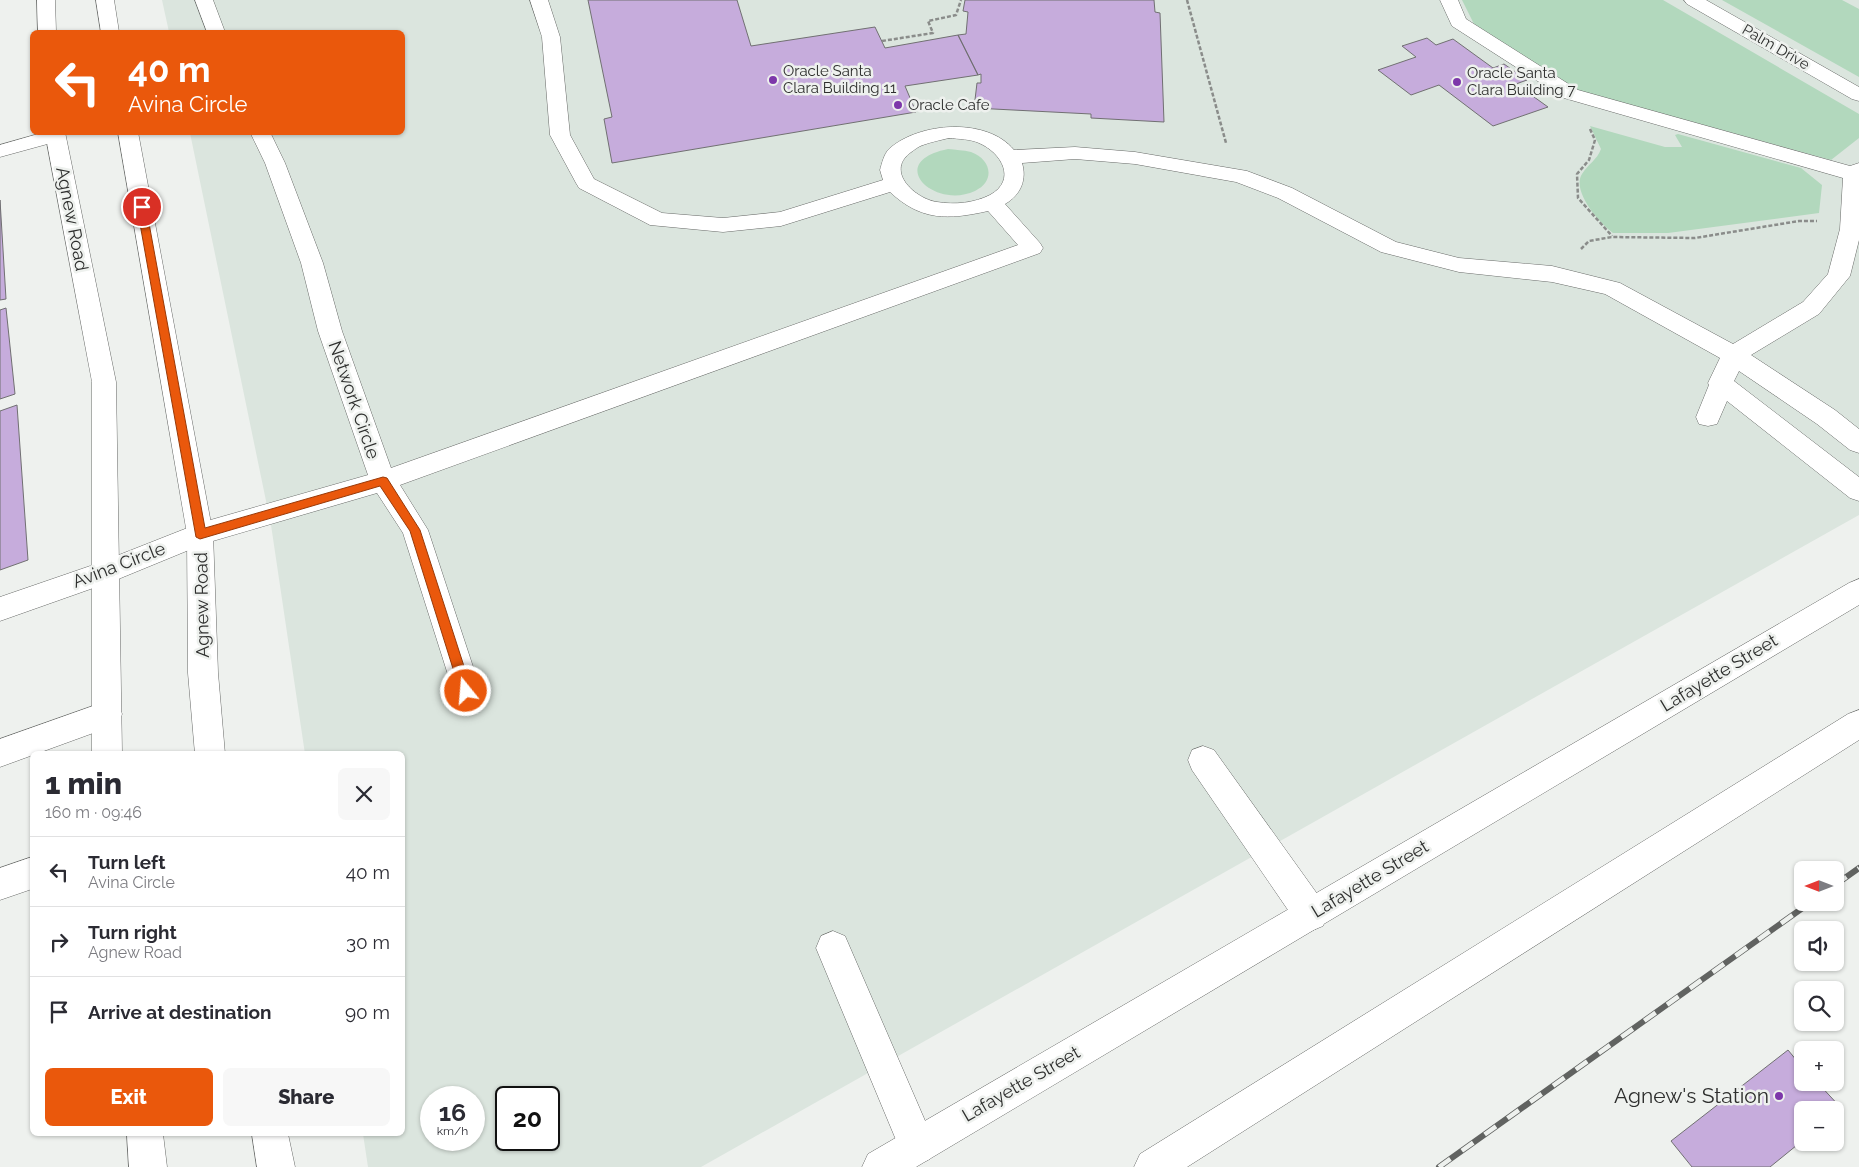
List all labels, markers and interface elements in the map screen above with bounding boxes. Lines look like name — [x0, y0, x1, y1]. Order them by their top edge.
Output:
street label: Palm Drive — [1739, 20, 1813, 74]
text: 40 m — [128, 49, 210, 90]
icon: left — [45, 50, 110, 115]
place label: Oracle Santa Clara Building 11 — [783, 62, 897, 97]
place label: Oracle Santa Clara Building 7 — [1467, 64, 1576, 99]
marker: Oracle Santa Clara Building 11 — [767, 74, 779, 86]
marker: Oracle Santa Clara Building 7 — [1451, 76, 1463, 88]
text: Avina Circle — [128, 91, 247, 117]
place label: Oracle Cafe — [908, 96, 990, 114]
marker: Oracle Cafe — [892, 99, 904, 111]
street label: Agnew Road — [52, 165, 93, 273]
pin — [121, 186, 163, 228]
icon: arrive — [128, 193, 156, 221]
street label: Network Circle — [324, 338, 385, 462]
street label: Avina Circle — [69, 537, 169, 592]
street label: Agnew Road — [190, 552, 213, 658]
street label: Lafayette Street — [1657, 629, 1781, 716]
position arrow — [439, 664, 491, 716]
text: 1 min — [45, 766, 122, 801]
button: close — [338, 768, 390, 820]
text: 160 m · 09:46 — [45, 803, 142, 822]
street label: Lafayette Street — [1308, 835, 1432, 922]
text: Turn left — [88, 851, 165, 873]
icon: left — [45, 858, 73, 886]
text: 40 m — [346, 861, 390, 883]
north arrow — [1794, 861, 1844, 911]
map controls — [1794, 861, 1844, 1151]
text: Avina Circle — [88, 873, 175, 892]
text: Turn right — [88, 921, 177, 943]
button: sound — [1794, 921, 1844, 971]
icon: right — [45, 928, 73, 956]
text: 30 m — [346, 931, 390, 953]
text: Agnew Road — [88, 943, 182, 962]
button: search — [1794, 981, 1844, 1031]
icon: arrive — [45, 998, 73, 1026]
text: Arrive at destination — [88, 1001, 272, 1023]
text: 90 m — [345, 1001, 390, 1023]
street label: Lafayette Street — [958, 1041, 1083, 1126]
button: + — [1794, 1041, 1844, 1091]
button: Exit — [45, 1068, 213, 1126]
button: Share — [223, 1068, 390, 1126]
place label: Agnew's Station — [1614, 1083, 1769, 1108]
speed limit sign: 20 — [495, 1086, 560, 1151]
marker: Agnew's Station — [1773, 1090, 1785, 1102]
text: 16 — [439, 1097, 466, 1127]
button: − — [1794, 1101, 1844, 1151]
text: km/h — [437, 1124, 468, 1138]

